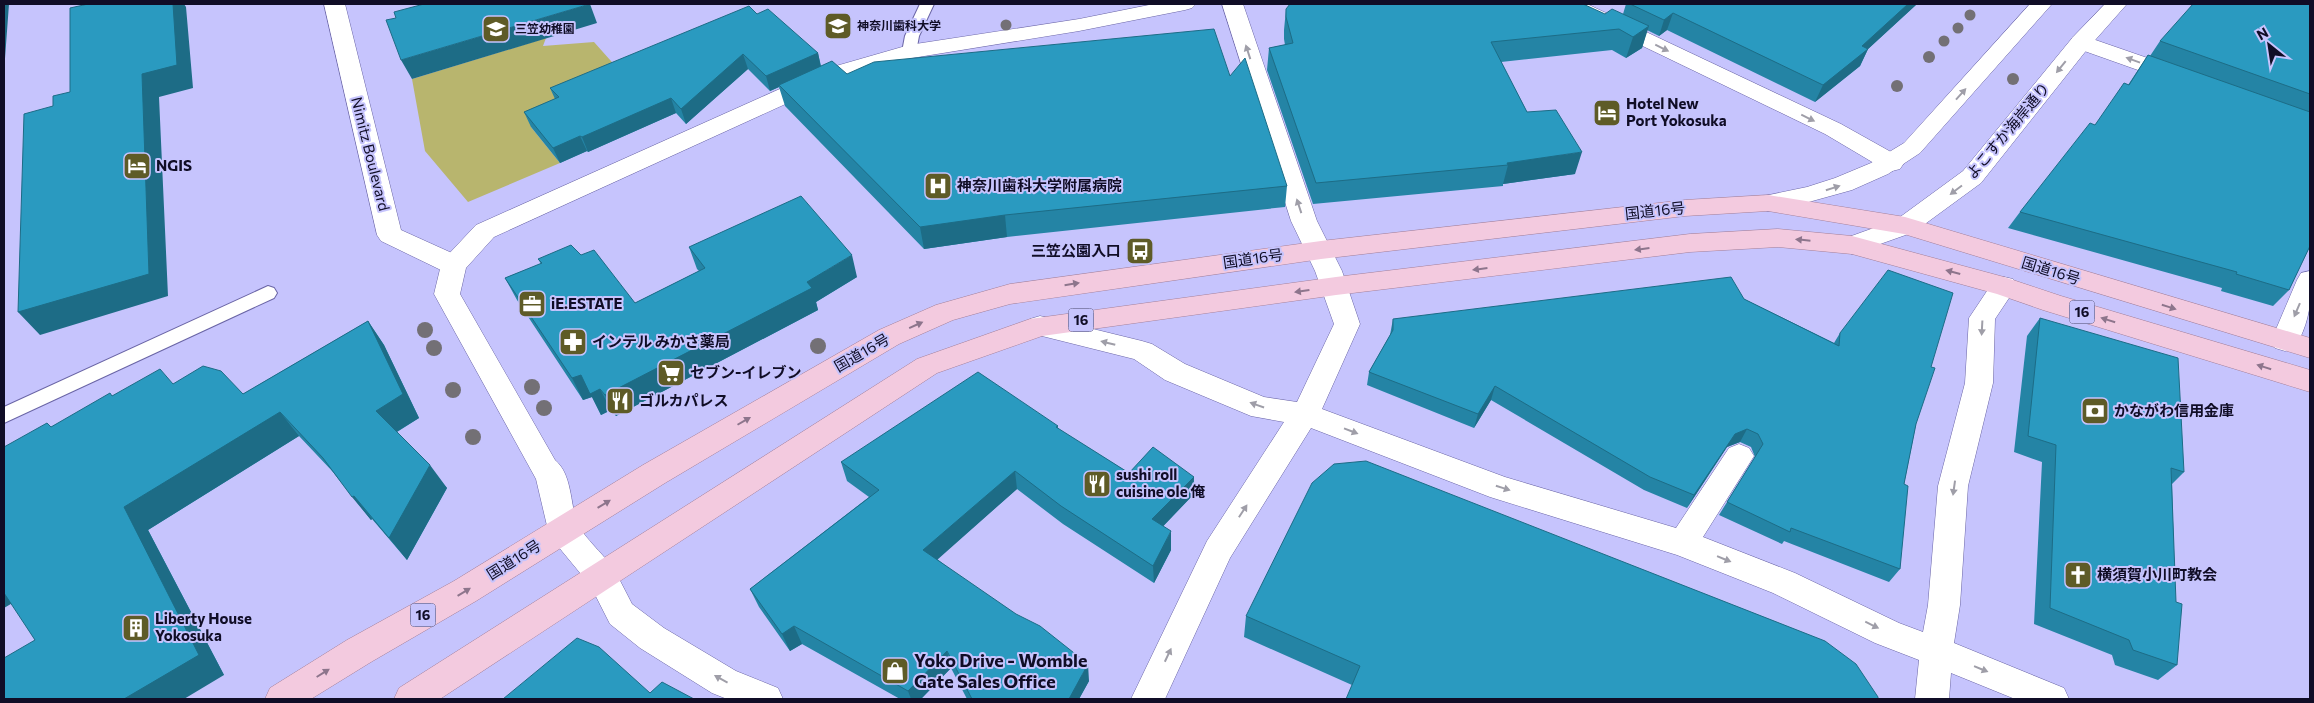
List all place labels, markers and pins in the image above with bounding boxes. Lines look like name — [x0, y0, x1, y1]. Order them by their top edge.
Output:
school or university icon: 神奈川歯科大学 — [823, 11, 853, 41]
school or university icon: 三笠幼稚園 — [481, 14, 511, 44]
place label: 神奈川歯科大学 — [857, 18, 941, 32]
place label: 三笠幼稚園 — [515, 21, 575, 35]
place label: Hotel New Port Yokosuka — [1626, 94, 1727, 129]
hotel icon: Hotel New Port Yokosuka — [1592, 98, 1622, 128]
hotel icon: NGIS — [122, 151, 152, 181]
place label: NGIS — [156, 156, 192, 174]
hospital icon: 神奈川歯科大学附属病院 — [923, 171, 953, 201]
place label: 神奈川歯科大学附属病院 — [956, 176, 1122, 194]
bus stop icon: 三笠公園入口 — [1125, 236, 1155, 266]
place label: 三笠公園入口 — [1031, 241, 1121, 259]
office icon: iE.ESTATE — [517, 289, 547, 319]
place label: iE.ESTATE — [551, 294, 622, 312]
pharmacy icon: インテル みかさ薬局 — [558, 327, 588, 357]
place label: インテル みかさ薬局 — [592, 332, 730, 350]
supermarket icon: セブン-イレブン — [656, 358, 686, 388]
place label: セブン-イレブン — [690, 363, 801, 381]
restaurant icon: ゴルカパレス — [605, 386, 635, 416]
place label: ゴルカパレス — [639, 391, 729, 409]
bank icon: かながわ信用金庫 — [2080, 396, 2110, 426]
place label: かながわ信用金庫 — [2114, 401, 2234, 419]
place label: sushi roll cuisine ole 俺 — [1116, 465, 1205, 500]
restaurant icon: sushi roll cuisine ole 俺 — [1082, 469, 1112, 499]
church icon: 横須賀小川町教会 — [2063, 560, 2093, 590]
place label: 横須賀小川町教会 — [2097, 565, 2217, 583]
place label: Liberty House Yokosuka — [155, 609, 252, 644]
building icon: Liberty House Yokosuka — [121, 613, 151, 643]
place label: Yoko Drive - Womble Gate Sales Office — [914, 649, 1087, 692]
shop icon: Yoko Drive - Womble Gate Sales Office — [880, 656, 910, 686]

